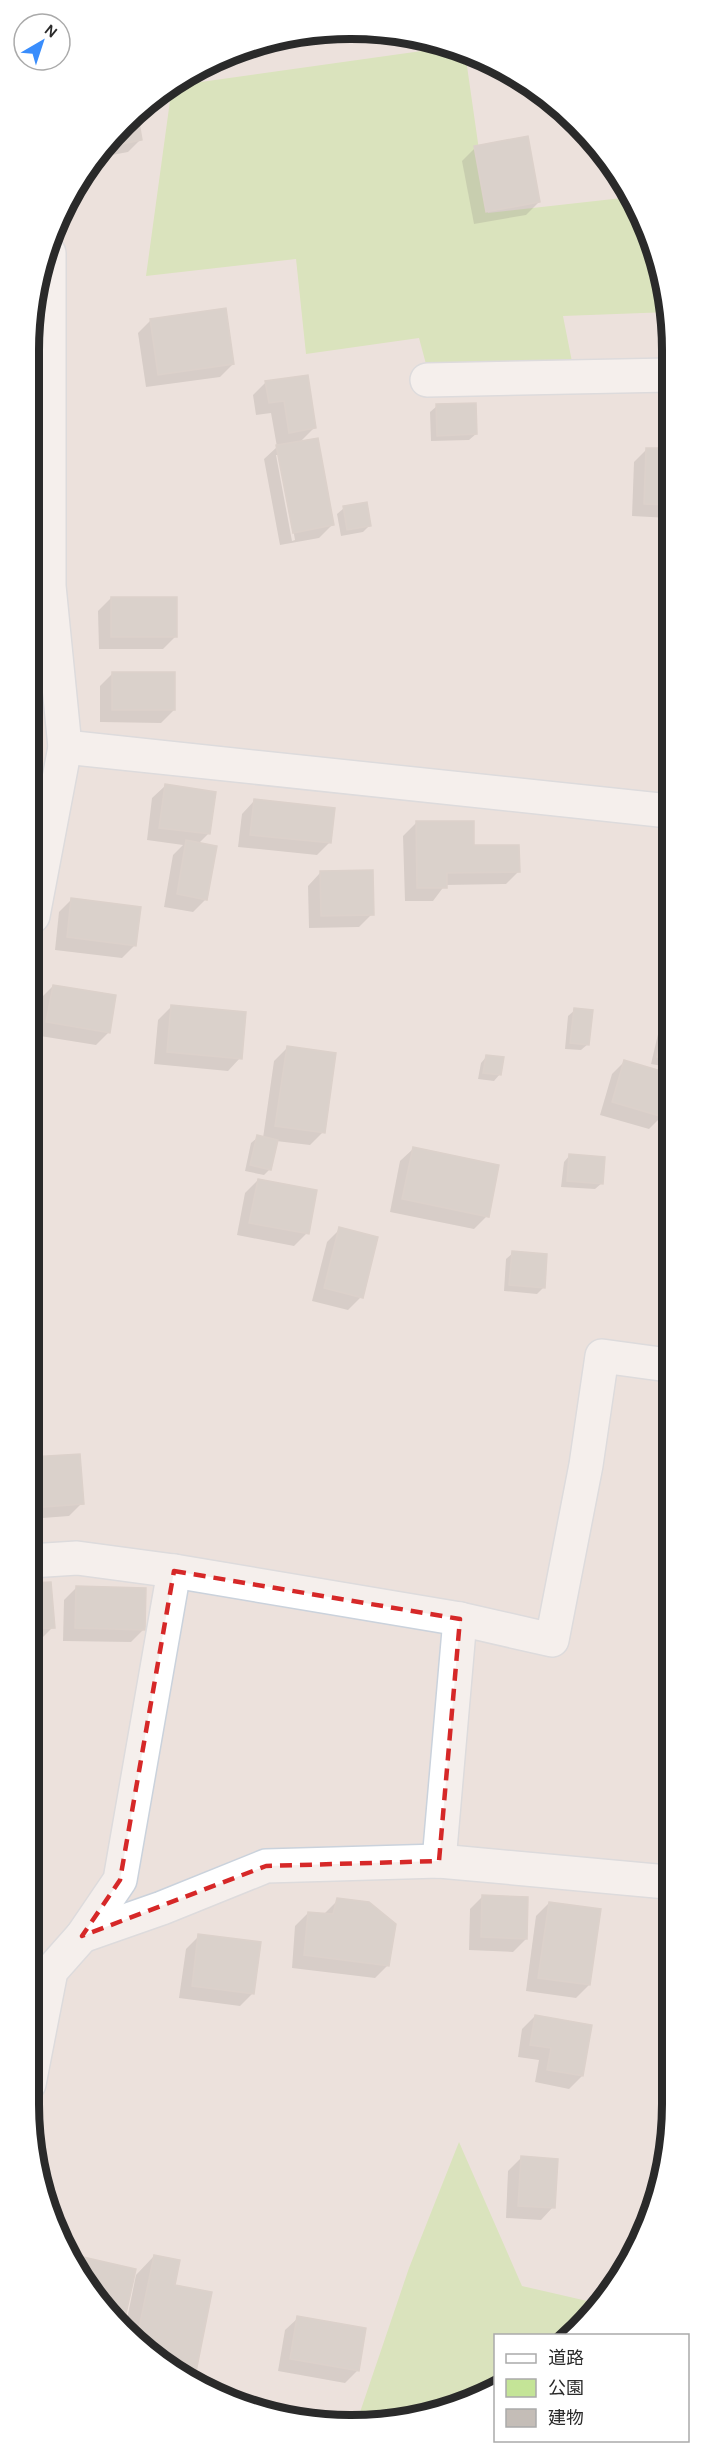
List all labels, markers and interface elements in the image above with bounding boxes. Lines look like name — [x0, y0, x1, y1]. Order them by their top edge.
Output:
north arrow — [12, 12, 72, 72]
text: N — [41, 20, 62, 42]
legend — [494, 2334, 689, 2442]
text: 道路 — [548, 2347, 584, 2369]
text: 公園 — [548, 2377, 584, 2399]
text: 建物 — [548, 2407, 584, 2429]

